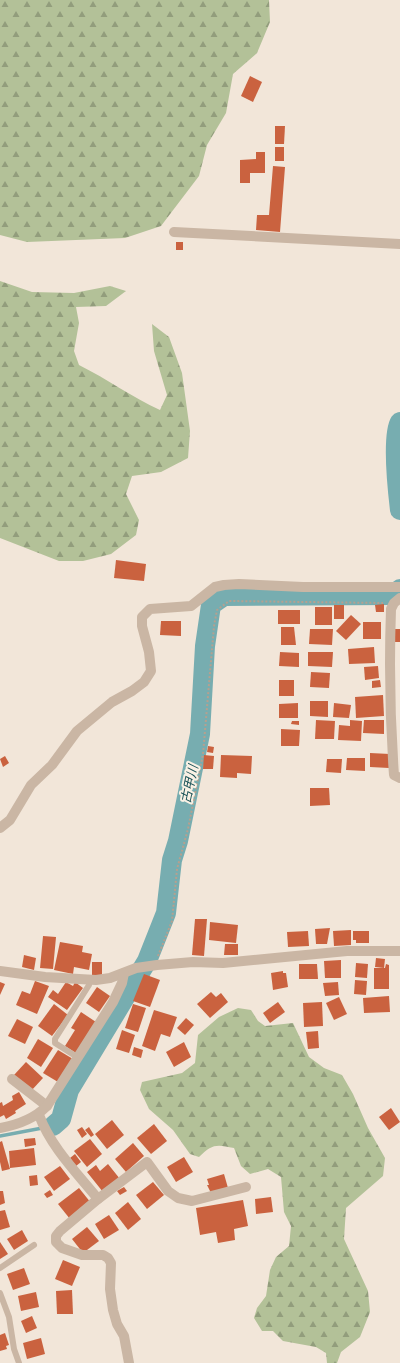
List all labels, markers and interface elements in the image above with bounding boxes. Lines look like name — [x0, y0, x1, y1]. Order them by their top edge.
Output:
water label: 古甲川 — [177, 761, 201, 805]

